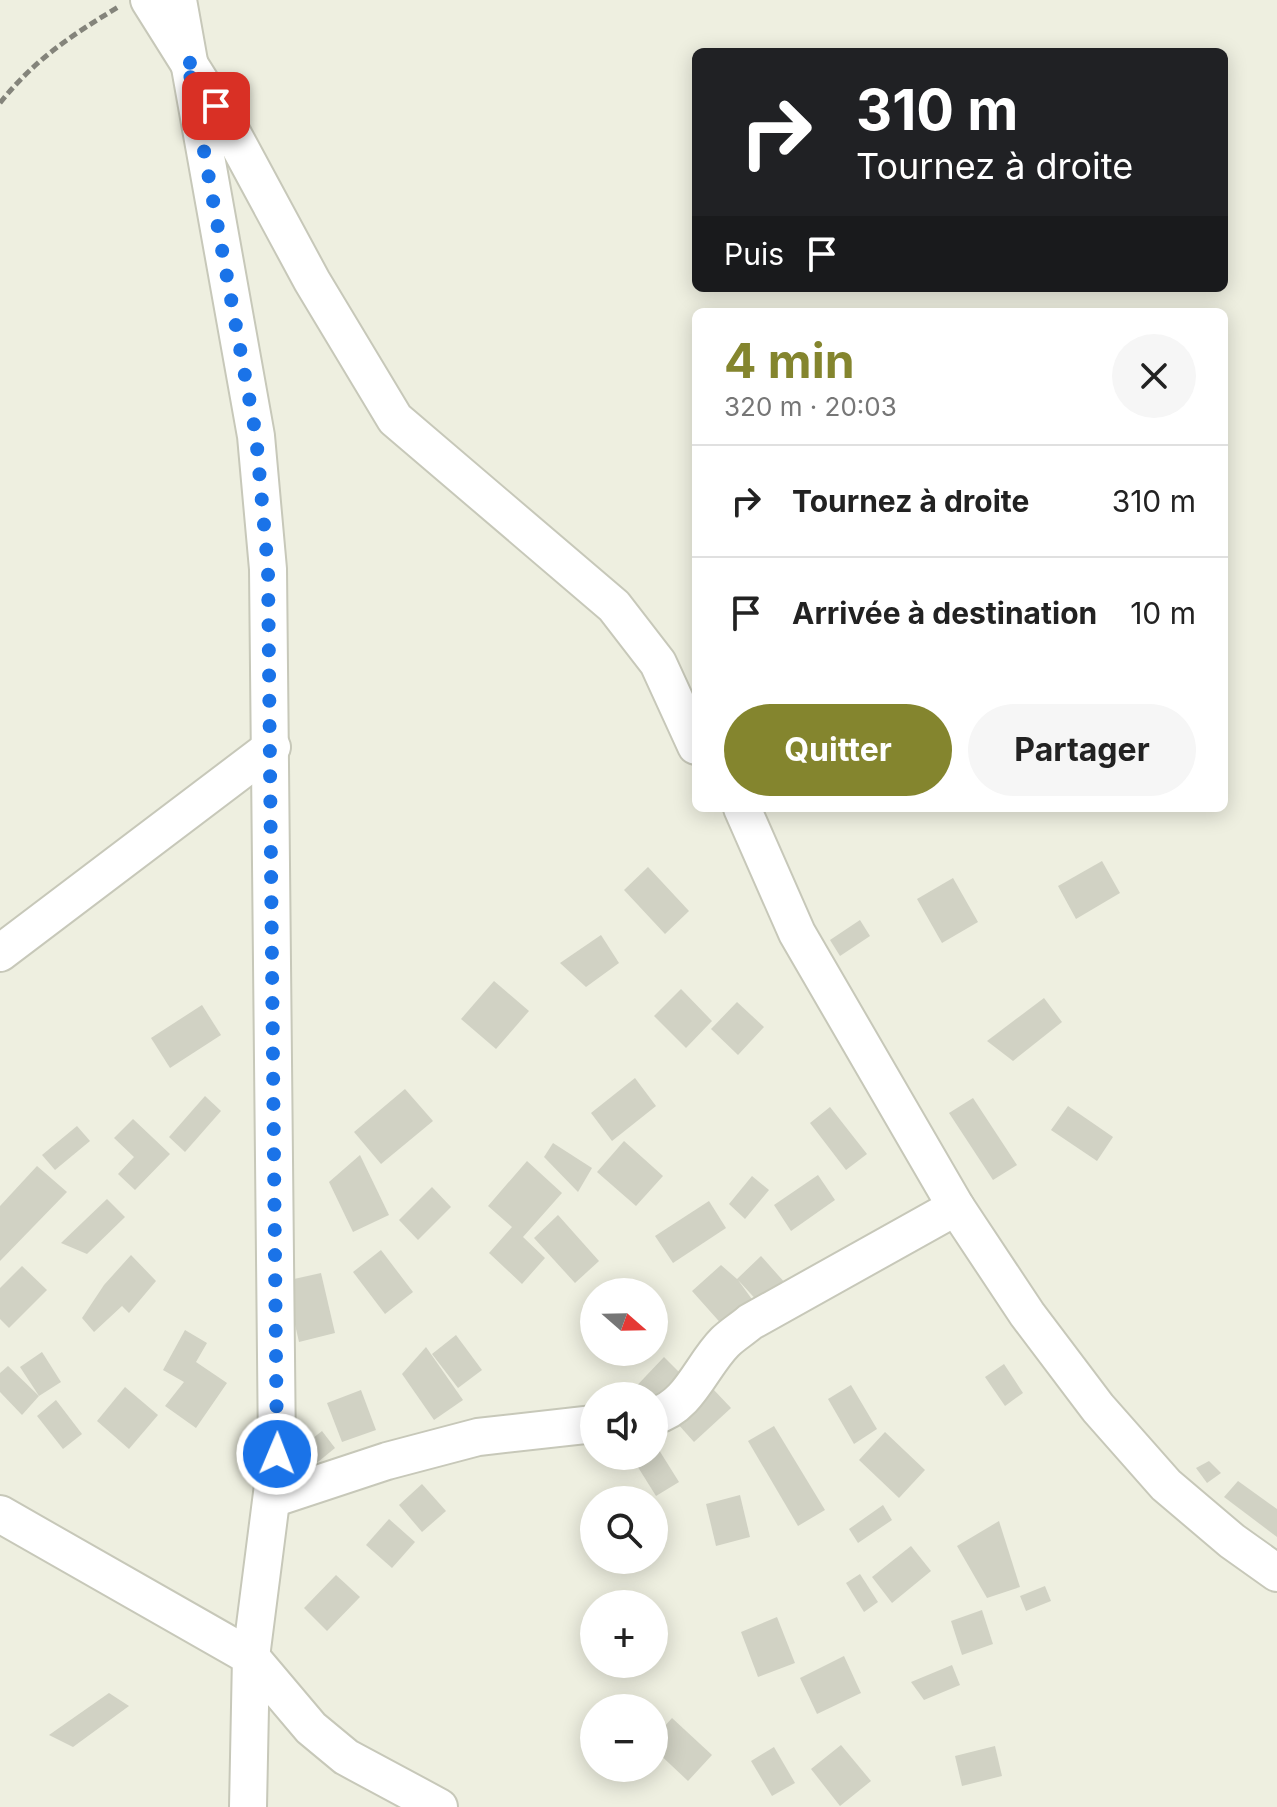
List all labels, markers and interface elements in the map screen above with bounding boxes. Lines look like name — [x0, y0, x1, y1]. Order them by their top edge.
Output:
pin — [182, 72, 250, 140]
text: 310 m — [856, 76, 1018, 144]
icon: right — [724, 80, 828, 184]
icon: arrive — [194, 84, 238, 128]
text: Tournez à droite — [856, 144, 1133, 188]
icon: arrive — [800, 232, 844, 276]
text: Puis — [724, 236, 784, 272]
text: 4 min — [724, 331, 855, 390]
button: close — [1112, 334, 1196, 418]
text: 320 m · 20:03 — [724, 391, 897, 422]
icon: right — [724, 479, 768, 523]
text: Tournez à droite — [792, 483, 1029, 519]
text: 310 m — [1112, 483, 1196, 519]
icon: arrive — [724, 591, 768, 635]
text: Arrivée à destination — [792, 595, 1097, 631]
text: 10 m — [1130, 595, 1196, 631]
button: Quitter — [724, 704, 952, 796]
button: Partager — [968, 704, 1196, 796]
north arrow — [580, 1278, 668, 1366]
map controls — [580, 1278, 668, 1782]
button: sound — [580, 1382, 668, 1470]
position arrow — [235, 1412, 319, 1496]
button: search — [580, 1486, 668, 1574]
button: + — [580, 1590, 668, 1678]
button: − — [580, 1694, 668, 1782]

